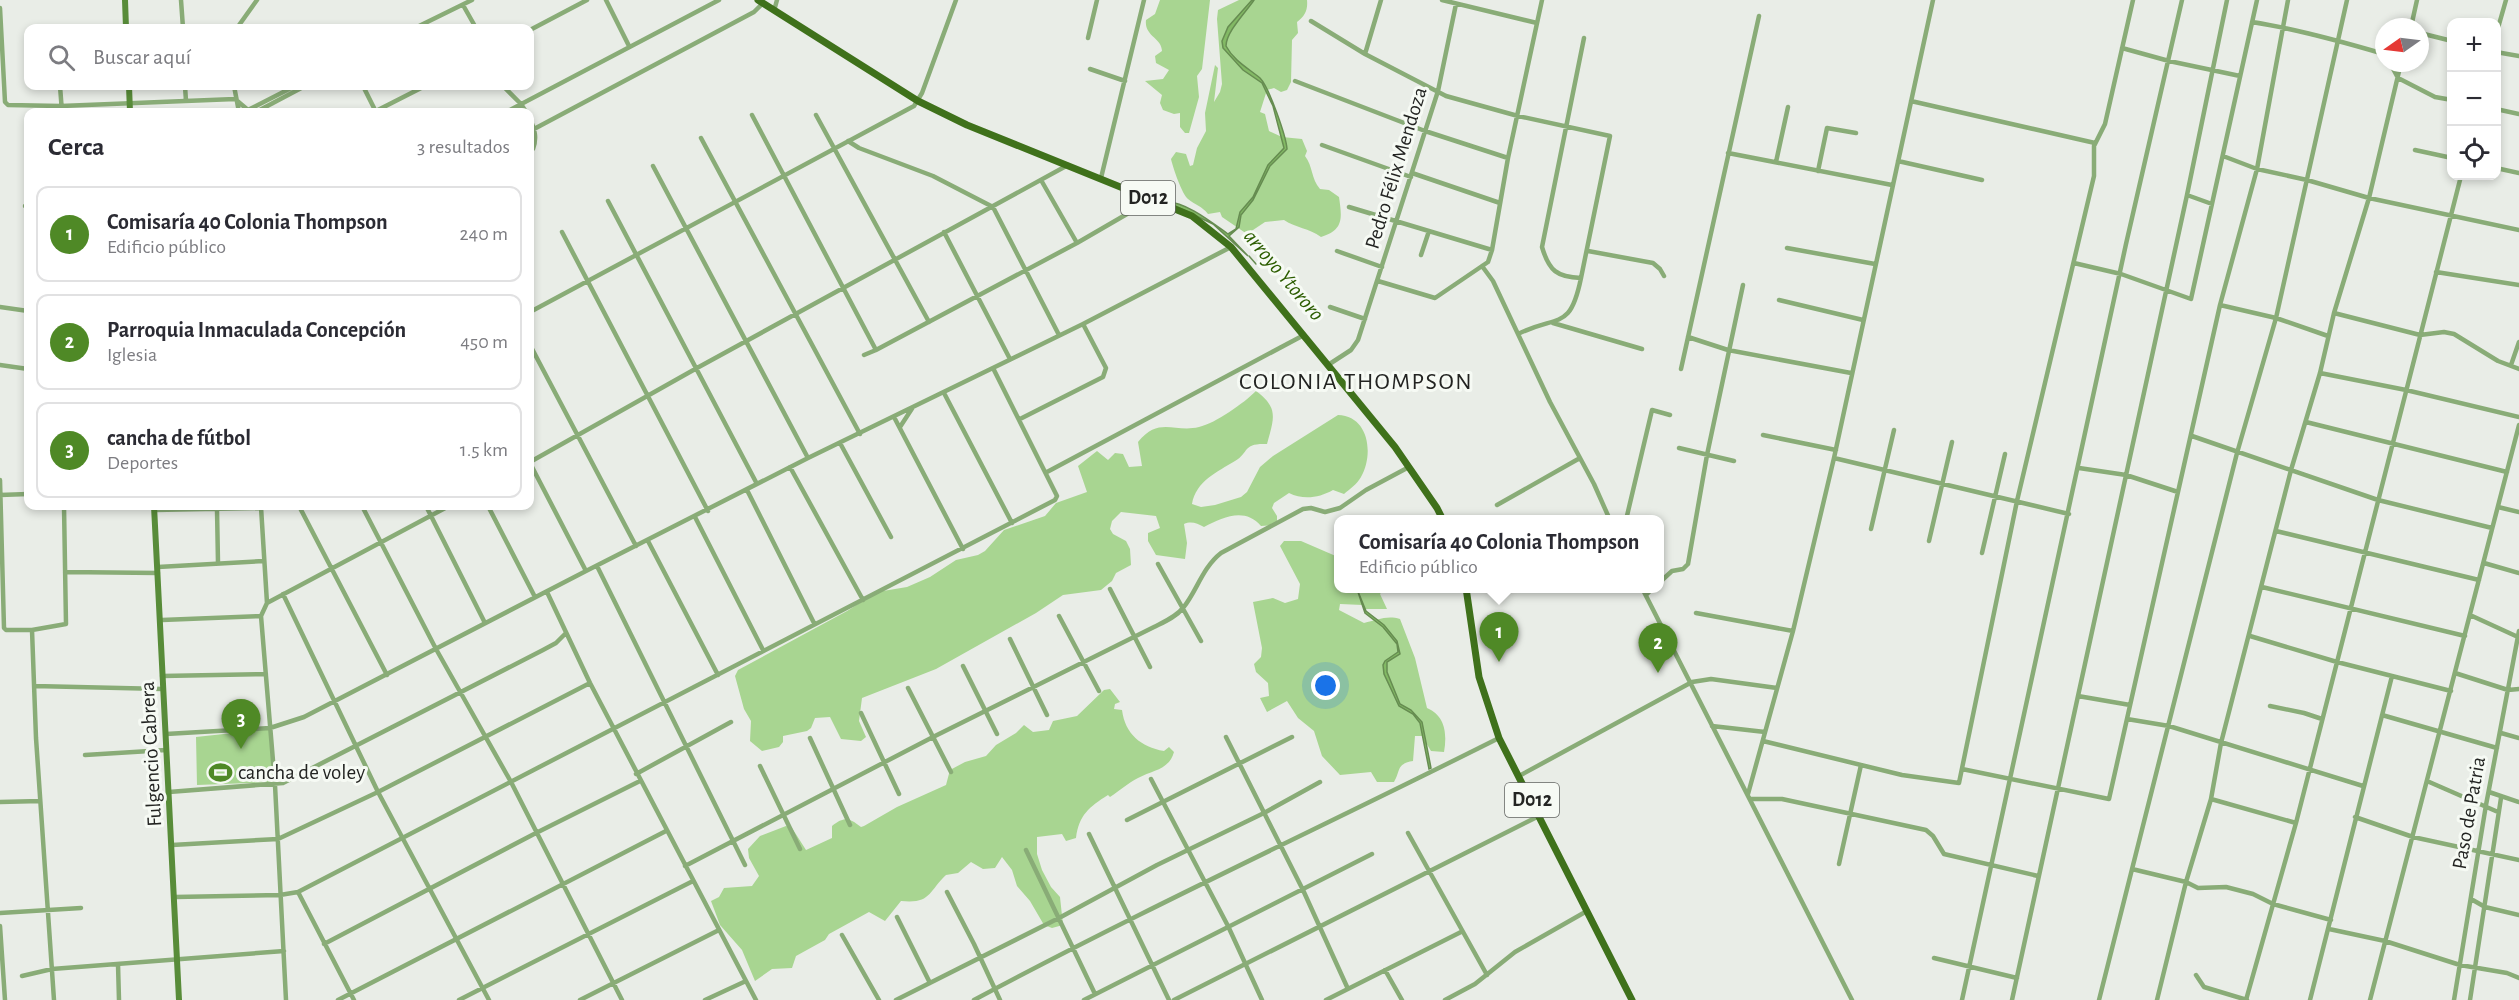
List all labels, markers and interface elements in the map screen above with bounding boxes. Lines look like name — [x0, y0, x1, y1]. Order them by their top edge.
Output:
north arrow — [2375, 18, 2429, 72]
map controls — [2447, 18, 2501, 180]
button: + — [2447, 18, 2501, 72]
search box — [24, 24, 534, 90]
icon: search — [45, 41, 78, 74]
text: Buscar aquí — [93, 46, 191, 68]
button: − — [2447, 72, 2501, 126]
street label: Pedro Félix Mendoza — [1361, 84, 1431, 251]
button: locate — [2447, 126, 2501, 180]
text: Cerca — [48, 134, 105, 160]
text: 3 resultados — [417, 137, 510, 157]
road number: D012 — [1121, 181, 1175, 215]
text: Comisaría 40 Colonia Thompson — [107, 211, 388, 233]
text: 1 — [66, 224, 73, 244]
text: 240 m — [459, 224, 508, 244]
water label: arroyo Ytororo — [1240, 225, 1328, 325]
text: Edificio público — [107, 237, 226, 257]
text: Parroquia Inmaculada Concepción — [107, 319, 406, 341]
text: 2 — [65, 332, 74, 352]
text: 450 m — [460, 332, 508, 352]
text: Iglesia — [107, 345, 157, 365]
district label: COLONIA THOMPSON — [1239, 370, 1473, 394]
text: cancha de fútbol — [107, 427, 251, 449]
text: 3 — [65, 440, 74, 460]
text: 1.5 km — [460, 440, 508, 460]
text: Deportes — [107, 453, 178, 473]
popup — [1334, 515, 1664, 593]
text: Comisaría 40 Colonia Thompson — [1359, 531, 1639, 553]
text: Edificio público — [1359, 557, 1478, 577]
pin: 1 — [1480, 612, 1518, 662]
pin: 2 — [1638, 624, 1678, 673]
your location — [1311, 671, 1340, 700]
street label: Fulgencio Cabrera — [137, 680, 165, 827]
pin: 3 — [222, 700, 260, 749]
street label: Paso de Patria — [2449, 755, 2489, 871]
sports icon: cancha de voley — [207, 759, 233, 785]
place label: cancha de voley — [238, 762, 365, 783]
road number: D012 — [1505, 783, 1559, 817]

